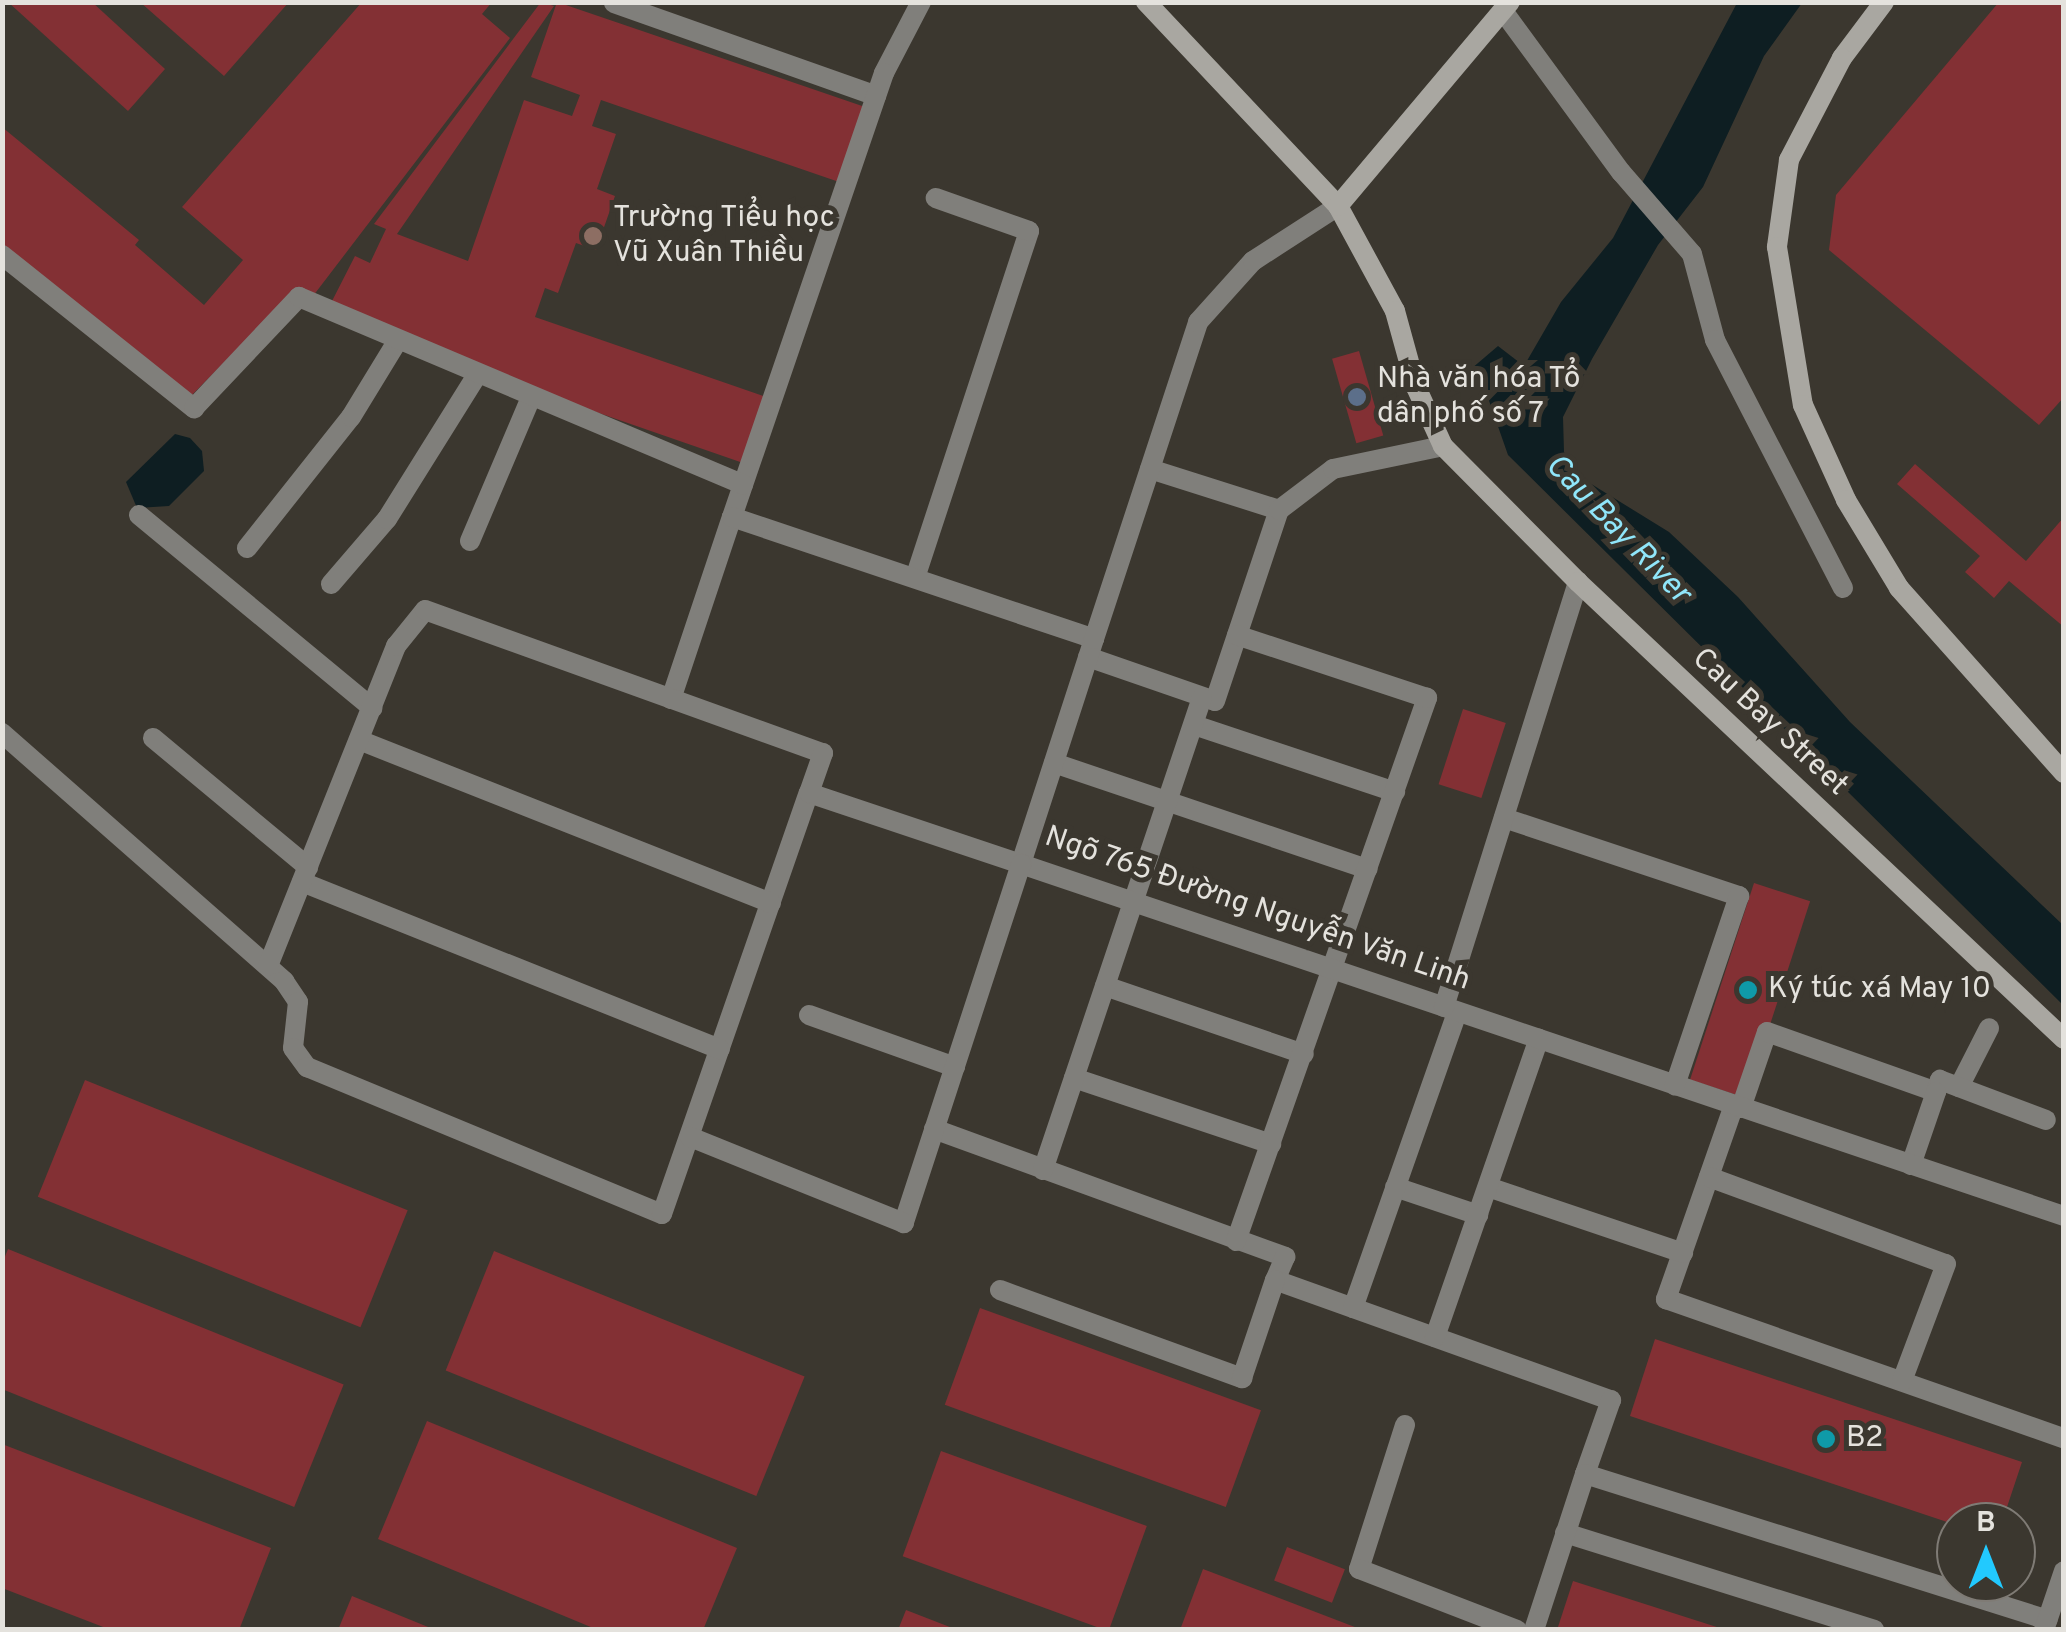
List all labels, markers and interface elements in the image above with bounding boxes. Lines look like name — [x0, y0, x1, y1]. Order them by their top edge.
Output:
place label: Trường Tiểu học Vũ Xuân Thiều — [613, 201, 836, 272]
marker: Trường Tiểu học Vũ Xuân Thiều — [582, 225, 604, 247]
place label: Nhà văn hóa Tổ dân phố số 7 — [1377, 362, 1582, 432]
marker: Nhà văn hóa Tổ dân phố số 7 — [1346, 386, 1368, 408]
water label: Cau Bay River — [1536, 447, 1698, 613]
street label: Cau Bay Street — [1683, 642, 1855, 804]
street label: Ngõ 765 Đường Nguyễn Văn Linh — [1038, 820, 1476, 1000]
place label: Ký túc xá May 10 — [1768, 972, 1991, 1008]
marker: Ký túc xá May 10 — [1737, 979, 1759, 1001]
place label: B2 — [1846, 1421, 1883, 1457]
marker: B2 — [1815, 1428, 1837, 1450]
north arrow — [1936, 1502, 2036, 1602]
text: B — [1976, 1506, 1996, 1542]

